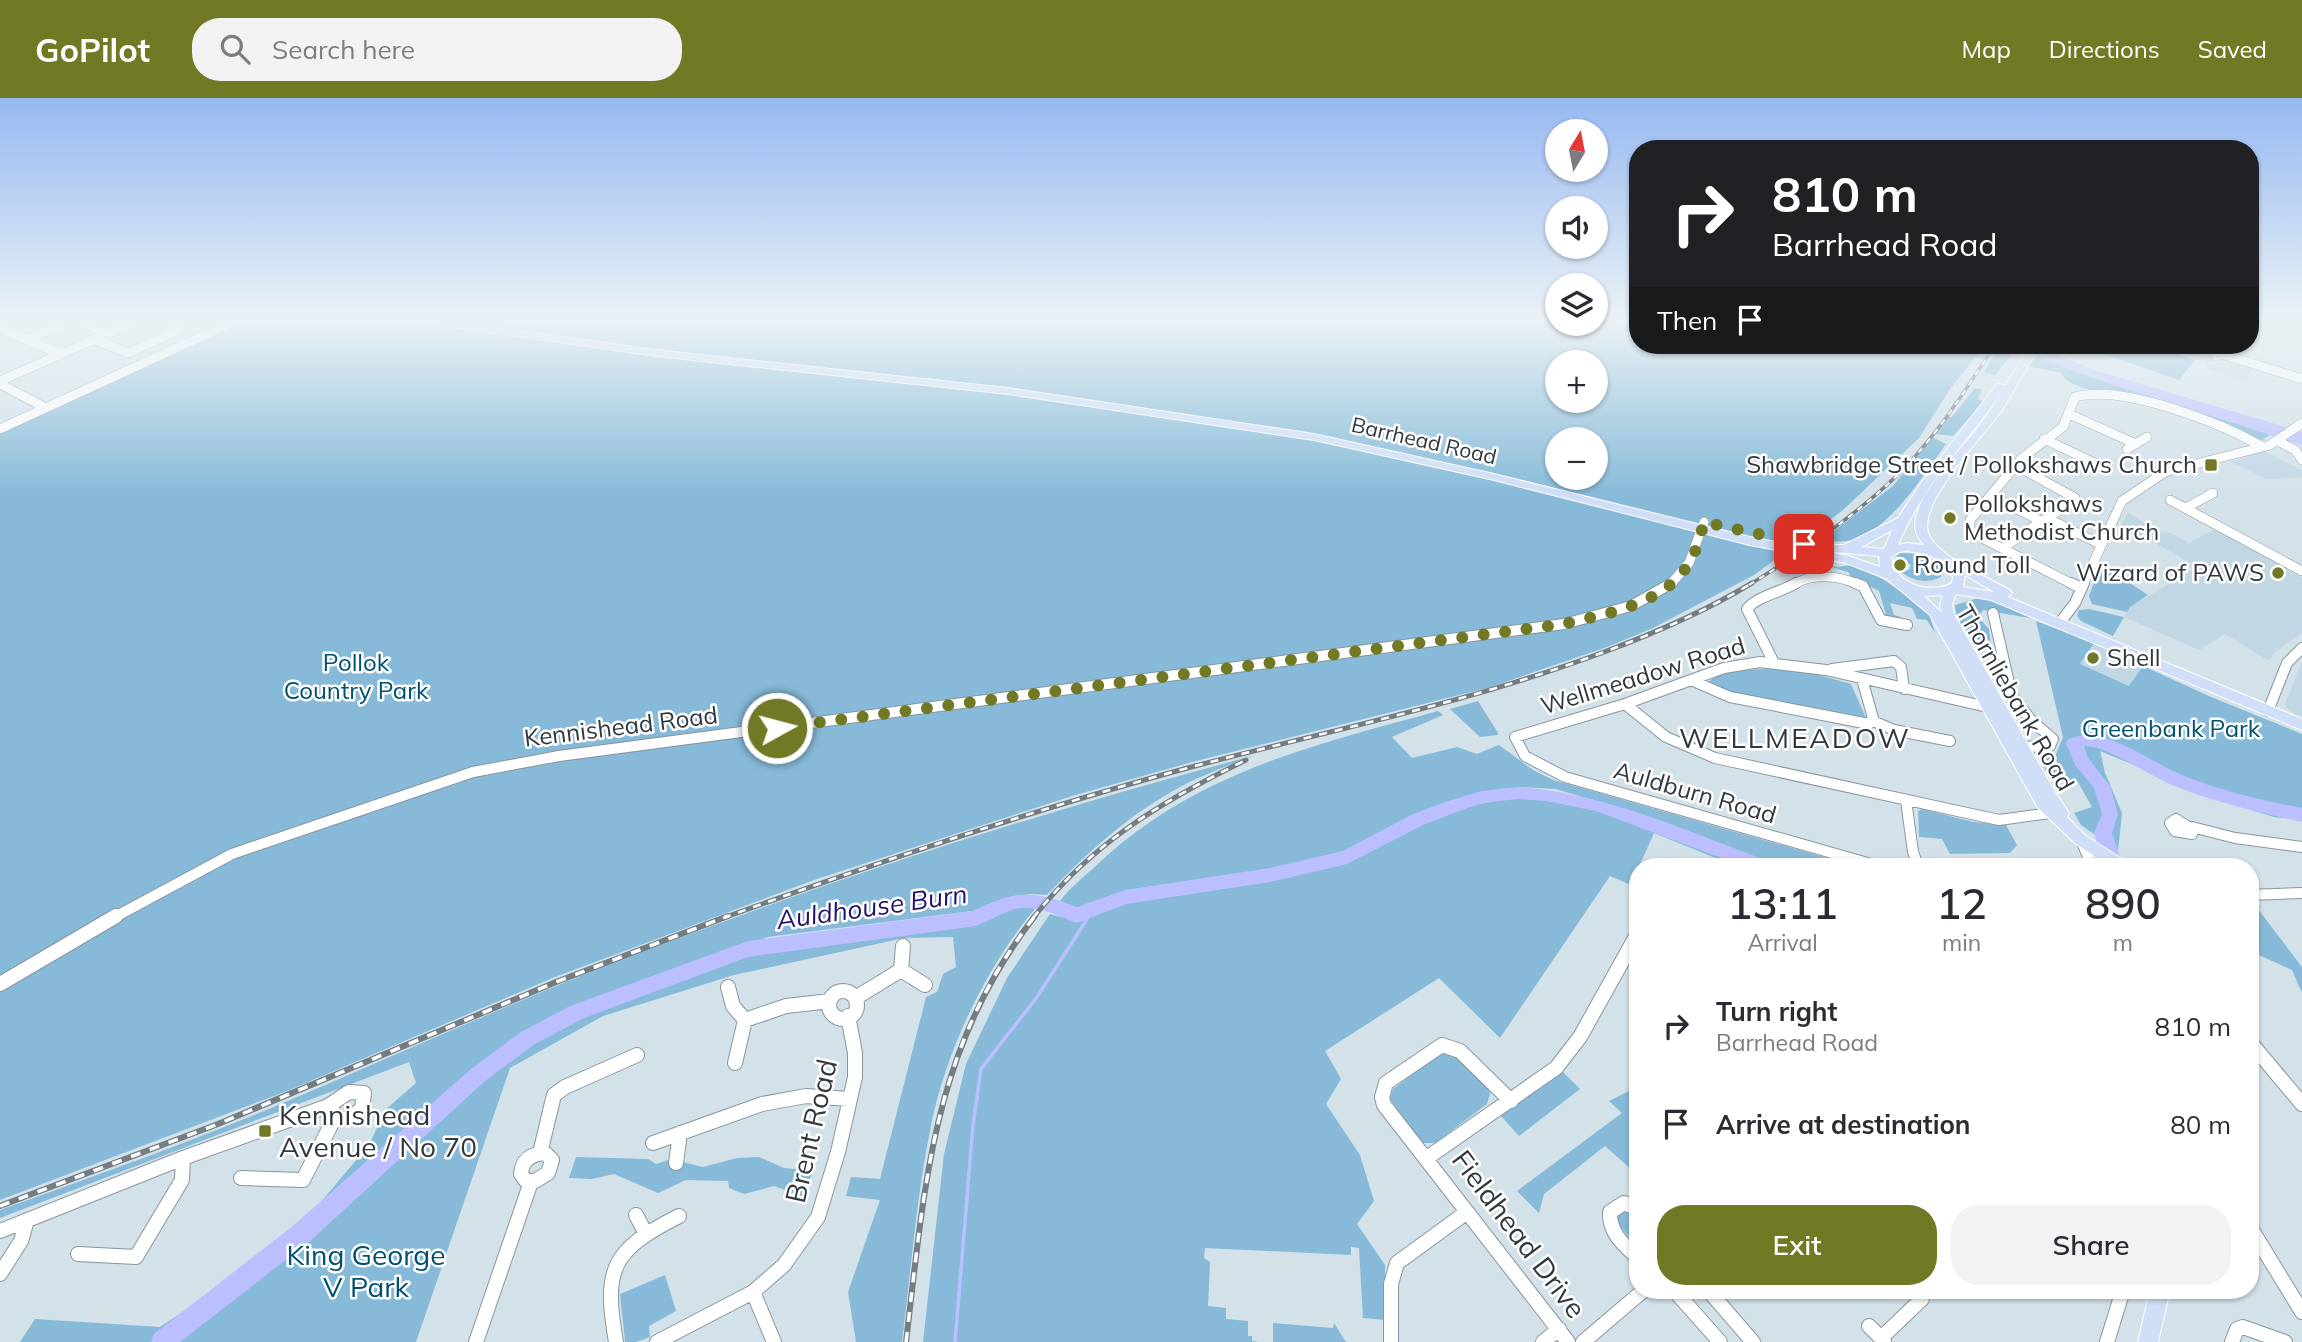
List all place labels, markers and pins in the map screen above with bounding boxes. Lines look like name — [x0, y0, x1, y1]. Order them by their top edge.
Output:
place label: Shawbridge Street / Pollokshaws Church — [1746, 449, 2197, 479]
marker: Shawbridge Street / Pollokshaws Church — [2203, 457, 2219, 473]
place label: Pollokshaws Methodist Church — [1964, 488, 2159, 546]
marker: Pollokshaws Methodist Church — [1942, 510, 1958, 526]
pin — [1774, 514, 1834, 574]
place label: Round Toll — [1914, 549, 2030, 579]
marker: Round Toll — [1892, 557, 1908, 573]
place label: Wizard of PAWS — [2076, 557, 2264, 587]
marker: Wizard of PAWS — [2270, 565, 2286, 581]
place label: Shell — [2107, 642, 2161, 672]
marker: Shell — [2085, 650, 2101, 666]
place label: Kennishead Avenue / No 70 — [279, 1097, 477, 1164]
marker: Kennishead Avenue / No 70 — [257, 1123, 273, 1139]

